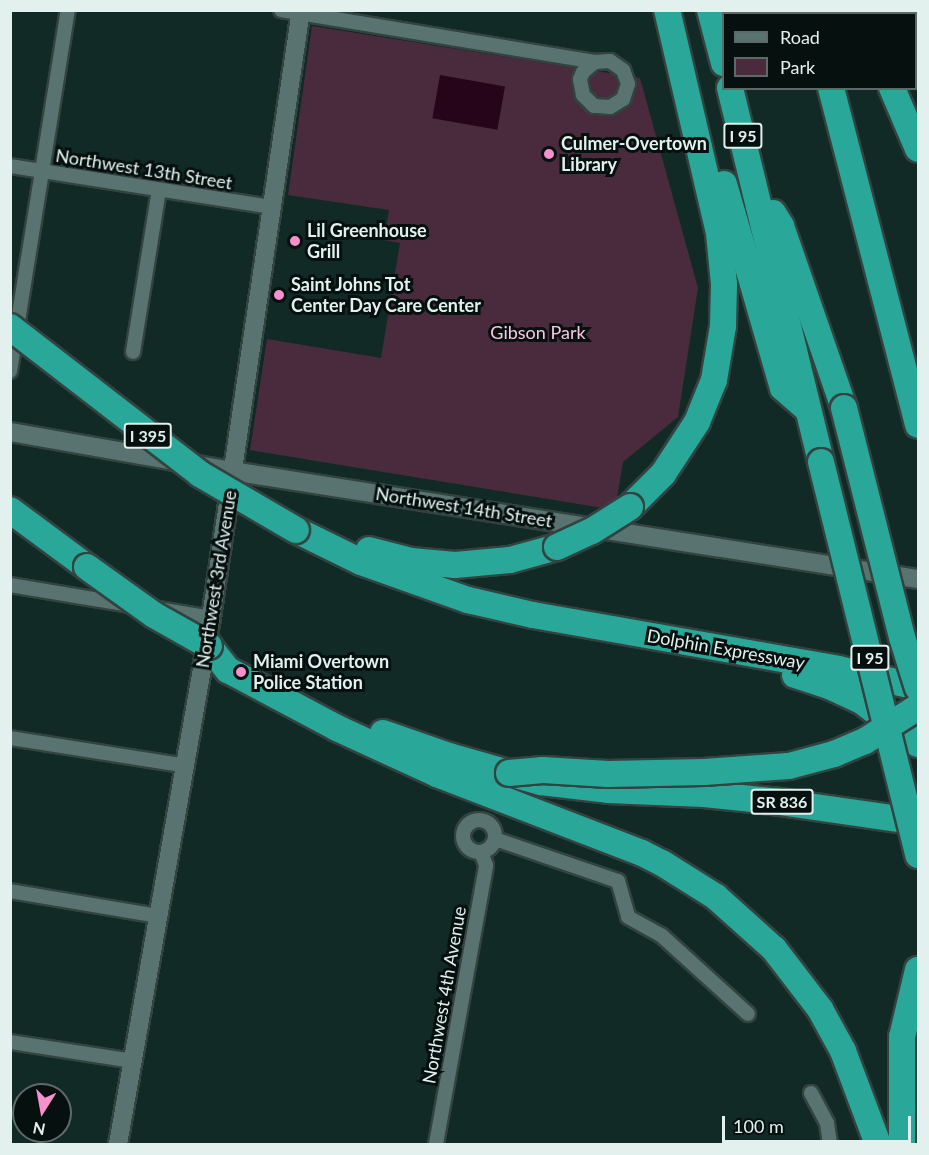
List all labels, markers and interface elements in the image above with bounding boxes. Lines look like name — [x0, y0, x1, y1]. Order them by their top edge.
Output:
legend — [722, 12, 917, 90]
text: Road — [780, 26, 820, 48]
text: Park — [780, 56, 815, 78]
road number: I 95 — [722, 123, 764, 149]
place label: Culmer-Overtown Library — [561, 133, 707, 176]
street label: Northwest 13th Street — [54, 144, 234, 194]
marker: Culmer-Overtown Library — [542, 147, 556, 161]
place label: Lil Greenhouse Grill — [307, 220, 427, 262]
marker: Lil Greenhouse Grill — [288, 234, 302, 248]
place label: Saint Johns Tot Center Day Care Center — [291, 274, 482, 316]
marker: Saint Johns Tot Center Day Care Center — [272, 288, 286, 302]
park label: Gibson Park — [490, 321, 586, 343]
road number: I 395 — [122, 423, 174, 449]
street label: Northwest 14th Street — [374, 482, 554, 532]
street label: Northwest 3rd Avenue — [191, 488, 241, 670]
street label: Dolphin Expressway — [645, 624, 807, 674]
road number: I 95 — [849, 645, 891, 671]
place label: Miami Overtown Police Station — [253, 651, 389, 694]
marker: Miami Overtown Police Station — [234, 665, 248, 679]
road number: SR 836 — [750, 789, 814, 815]
street label: Northwest 4th Avenue — [418, 904, 470, 1086]
north arrow — [12, 1083, 72, 1143]
scale bar — [725, 1104, 914, 1142]
text: 100 m — [733, 1115, 784, 1137]
text: N — [31, 1119, 47, 1140]

